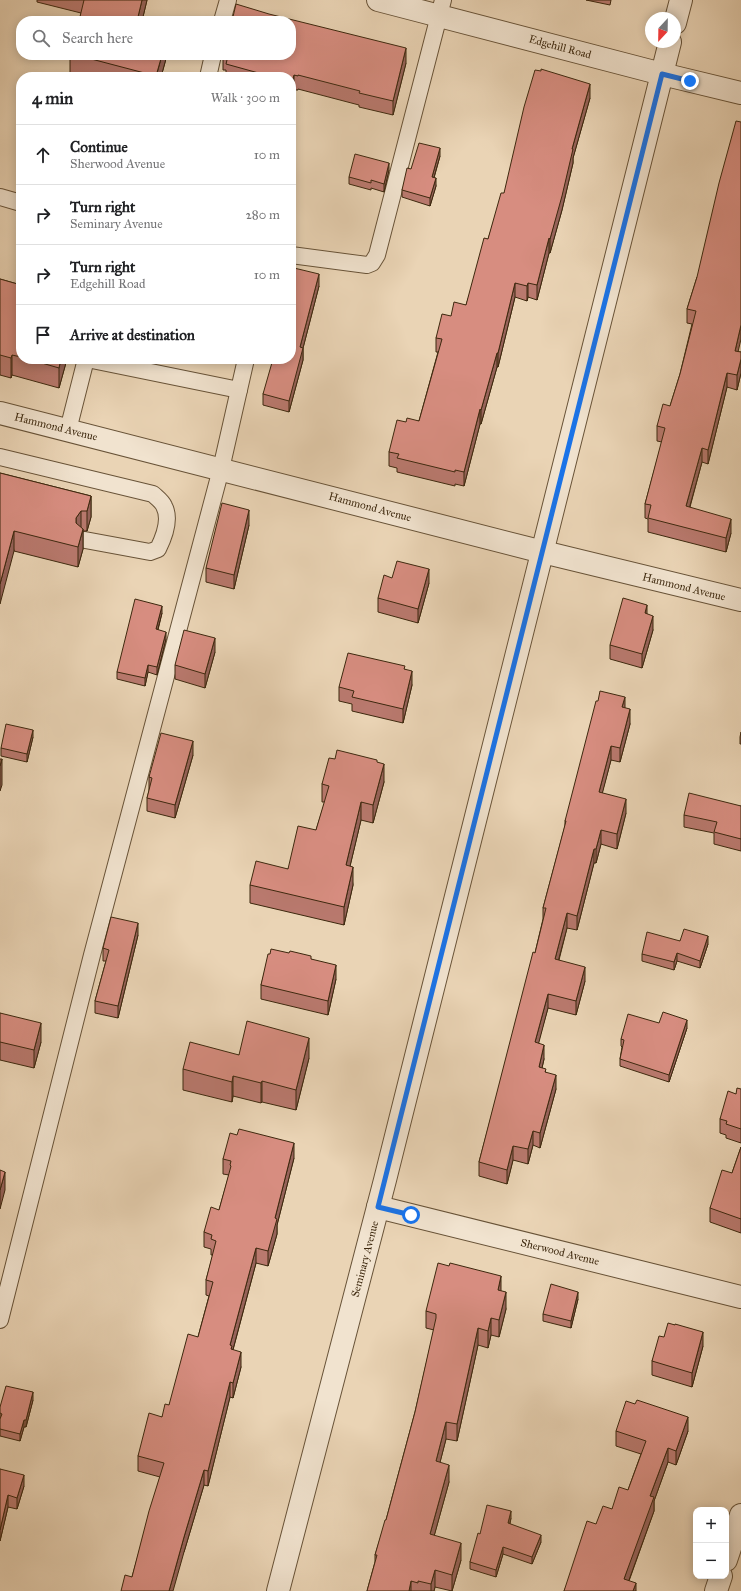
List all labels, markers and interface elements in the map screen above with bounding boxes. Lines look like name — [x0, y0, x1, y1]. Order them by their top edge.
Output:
north arrow — [645, 12, 681, 48]
search box — [16, 16, 296, 60]
icon: search — [30, 27, 52, 49]
text: Search here — [62, 29, 133, 47]
street label: Edgehill Road — [527, 32, 593, 62]
route end — [681, 72, 699, 90]
text: 4 min — [32, 88, 73, 109]
text: Walk · 300 m — [211, 90, 280, 106]
text: Continue — [70, 138, 128, 156]
icon: ahead — [32, 144, 54, 166]
text: 10 m — [254, 147, 280, 163]
text: Sherwood Avenue — [70, 156, 165, 172]
text: Turn right — [70, 198, 135, 216]
icon: right — [32, 204, 54, 226]
text: 280 m — [245, 207, 280, 223]
text: Seminary Avenue — [70, 216, 163, 232]
text: Turn right — [70, 258, 135, 276]
icon: right — [32, 264, 54, 286]
text: 10 m — [254, 267, 280, 283]
text: Edgehill Road — [70, 276, 146, 292]
icon: arrive — [32, 324, 54, 346]
text: Arrive at destination — [70, 326, 195, 344]
street label: Hammond Avenue — [13, 410, 99, 444]
street label: Hammond Avenue — [327, 490, 413, 524]
street label: Hammond Avenue — [641, 570, 727, 604]
route start — [402, 1206, 420, 1224]
street label: Seminary Avenue — [349, 1219, 382, 1299]
street label: Sherwood Avenue — [519, 1236, 601, 1268]
map controls — [693, 1507, 729, 1579]
button: + — [693, 1507, 729, 1543]
button: − — [693, 1543, 729, 1579]

